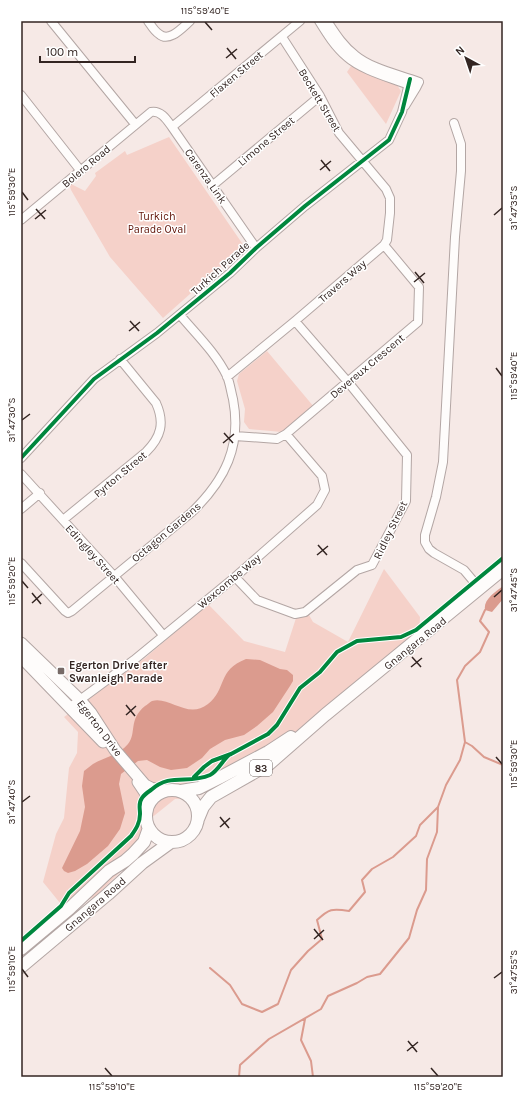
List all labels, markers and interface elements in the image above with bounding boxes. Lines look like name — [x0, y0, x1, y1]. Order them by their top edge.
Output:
text: 115°59'40"E — [181, 5, 229, 17]
scale bar — [40, 38, 135, 64]
north arrow — [446, 38, 486, 78]
text: N — [453, 43, 467, 58]
text: 100 m — [46, 45, 78, 59]
street label: Flaxen Street — [207, 48, 266, 100]
street label: Beckett Street — [296, 66, 343, 134]
street label: Limone Street — [235, 114, 297, 169]
street label: Bolero Road — [59, 142, 113, 190]
street label: Carenza Link — [182, 146, 229, 206]
text: 115°59'30"E — [6, 168, 18, 216]
text: 31°47'35"S — [508, 186, 520, 230]
park label: Turkich Parade Oval — [128, 210, 186, 236]
street label: Turkich Parade — [188, 239, 252, 298]
street label: Travers Way — [316, 257, 369, 306]
street label: Devereux Crescent — [328, 332, 407, 401]
text: 115°59'40"E — [508, 352, 520, 400]
text: 31°47'30"S — [6, 397, 18, 443]
street label: Pyrton Street — [91, 449, 149, 500]
street label: Ridley Street — [371, 499, 410, 561]
street label: Octagon Gardens — [129, 500, 204, 565]
street label: Edingley Street — [63, 522, 123, 587]
street label: Wexcombe Way — [195, 551, 263, 611]
text: 115°59'20"E — [6, 557, 18, 605]
text: 31°47'45"S — [508, 568, 520, 612]
street label: Gnangara Road — [381, 614, 449, 673]
place label: Egerton Drive after Swanleigh Parade — [69, 659, 168, 685]
marker: Egerton Drive after Swanleigh Parade — [56, 666, 66, 676]
street label: Egerton Drive — [74, 698, 125, 759]
text: 115°59'30"E — [508, 740, 520, 788]
road number: 83 — [250, 760, 272, 776]
text: 31°47'40"S — [6, 780, 18, 824]
street label: Gnangara Road — [62, 874, 129, 934]
text: 115°59'10"E — [6, 946, 18, 992]
text: 31°47'55"S — [508, 950, 520, 994]
text: 115°59'10"E — [89, 1081, 135, 1093]
text: 115°59'20"E — [414, 1081, 462, 1093]

